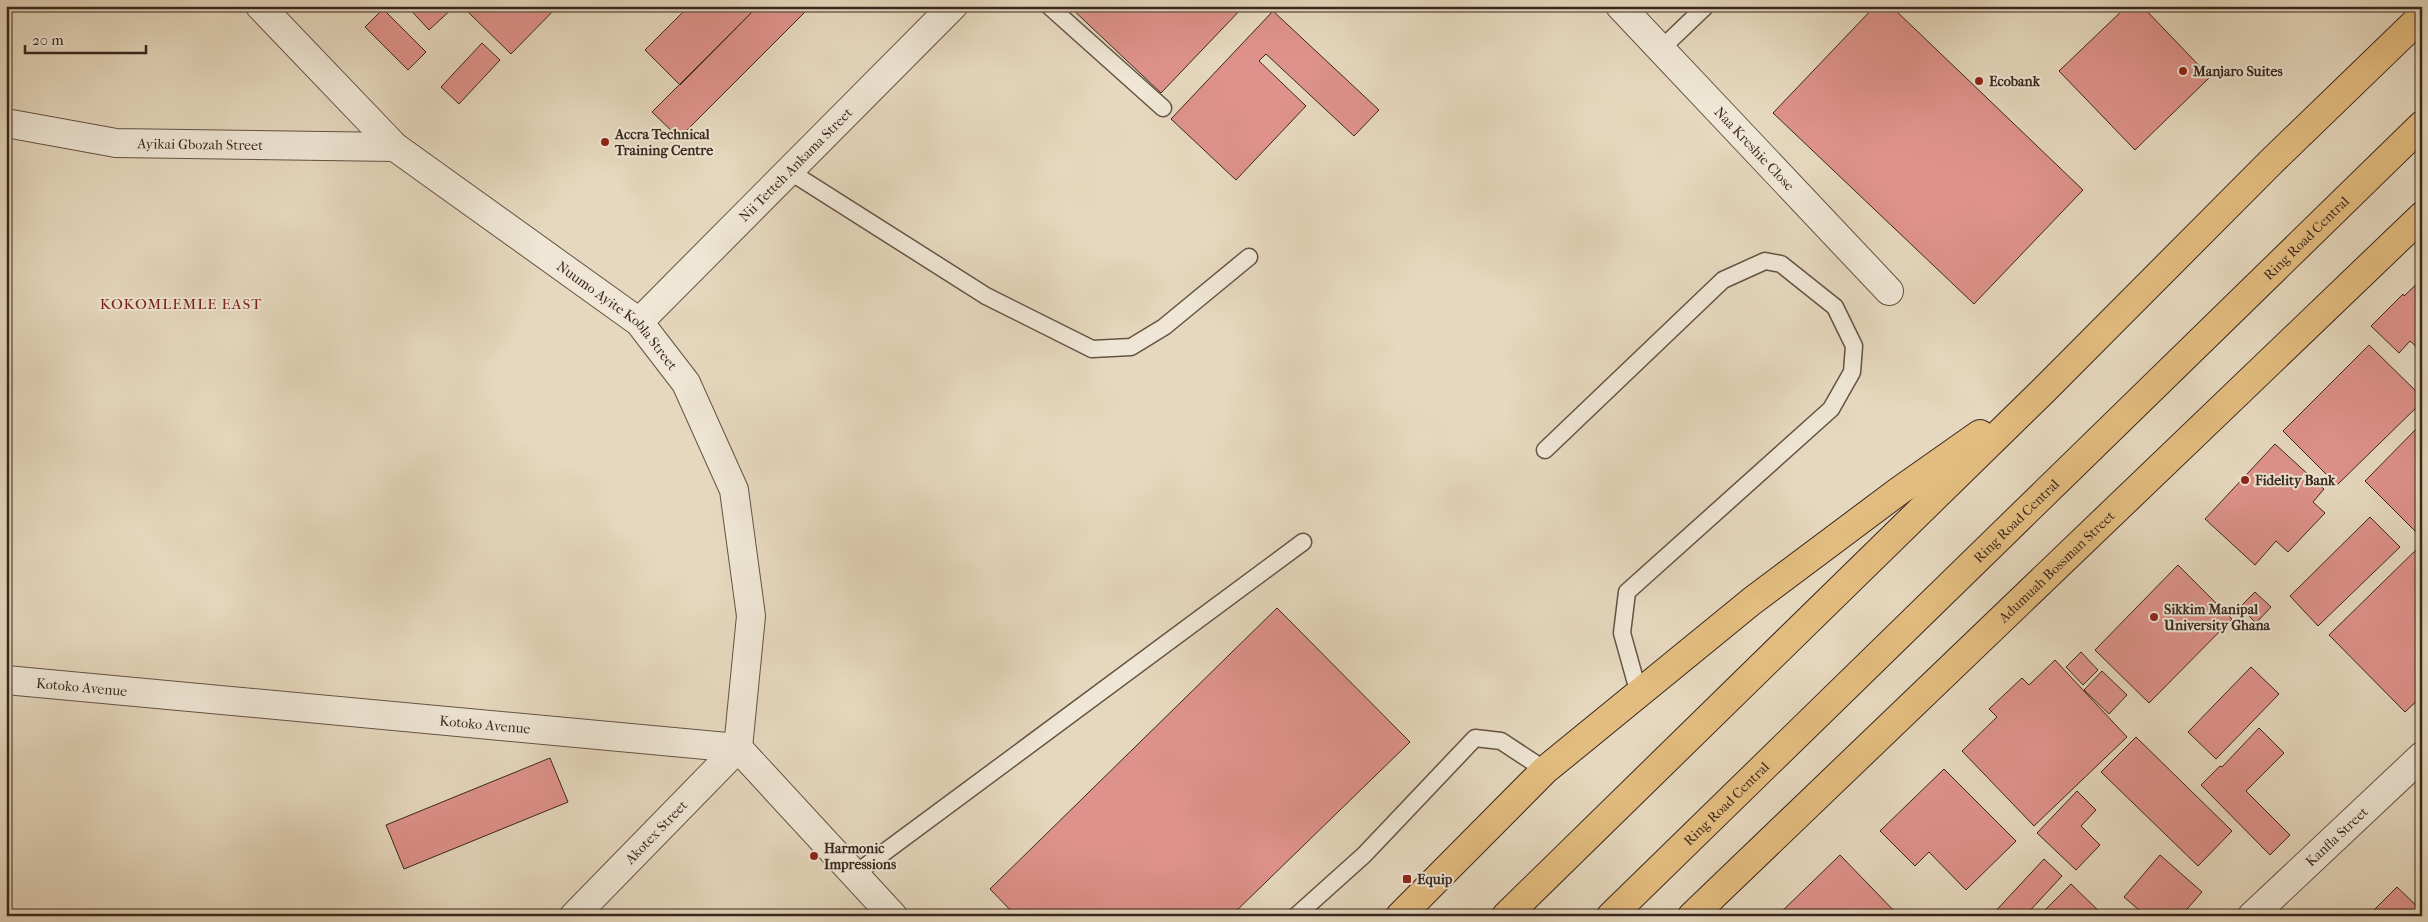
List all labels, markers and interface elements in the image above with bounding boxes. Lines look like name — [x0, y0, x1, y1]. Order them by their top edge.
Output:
scale bar — [25, 22, 146, 54]
text: 20 m — [32, 31, 64, 49]
place label: Manjaro Suites — [2192, 63, 2283, 80]
marker: Manjaro Suites — [2177, 65, 2189, 77]
place label: Ecobank — [1989, 73, 2041, 90]
marker: Ecobank — [1973, 75, 1985, 87]
street label: Nii Tetteh Ankama Street — [736, 104, 856, 225]
street label: Naa Kreshie Close — [1711, 104, 1798, 194]
place label: Accra Technical Training Centre — [614, 126, 713, 159]
street label: Ayikai Gbozah Street — [136, 135, 263, 154]
marker: Accra Technical Training Centre — [599, 136, 611, 148]
street label: Ring Road Central — [2260, 193, 2353, 284]
street label: Nuumo Ayite Kobla Street — [553, 258, 681, 374]
district label: KOKOMLEMLE EAST — [100, 295, 262, 313]
place label: Fidelity Bank — [2254, 472, 2336, 489]
marker: Fidelity Bank — [2239, 474, 2251, 486]
street label: Ring Road Central — [1970, 476, 2063, 567]
street label: Adumuah Bossman Street — [1995, 507, 2118, 627]
place label: Sikkim Manipal University Ghana — [2163, 601, 2271, 634]
marker: Sikkim Manipal University Ghana — [2148, 611, 2160, 623]
street label: Kotoko Avenue — [35, 675, 128, 700]
street label: Kotoko Avenue — [439, 712, 531, 738]
street label: Ring Road Central — [1680, 758, 1773, 849]
street label: Akotex Street — [621, 797, 691, 869]
street label: Kanfla Street — [2302, 803, 2372, 870]
place label: Harmonic Impressions — [824, 840, 897, 873]
marker: Harmonic Impressions — [808, 850, 820, 862]
place label: Equip — [1417, 871, 1453, 888]
marker: Equip — [1401, 873, 1413, 885]

